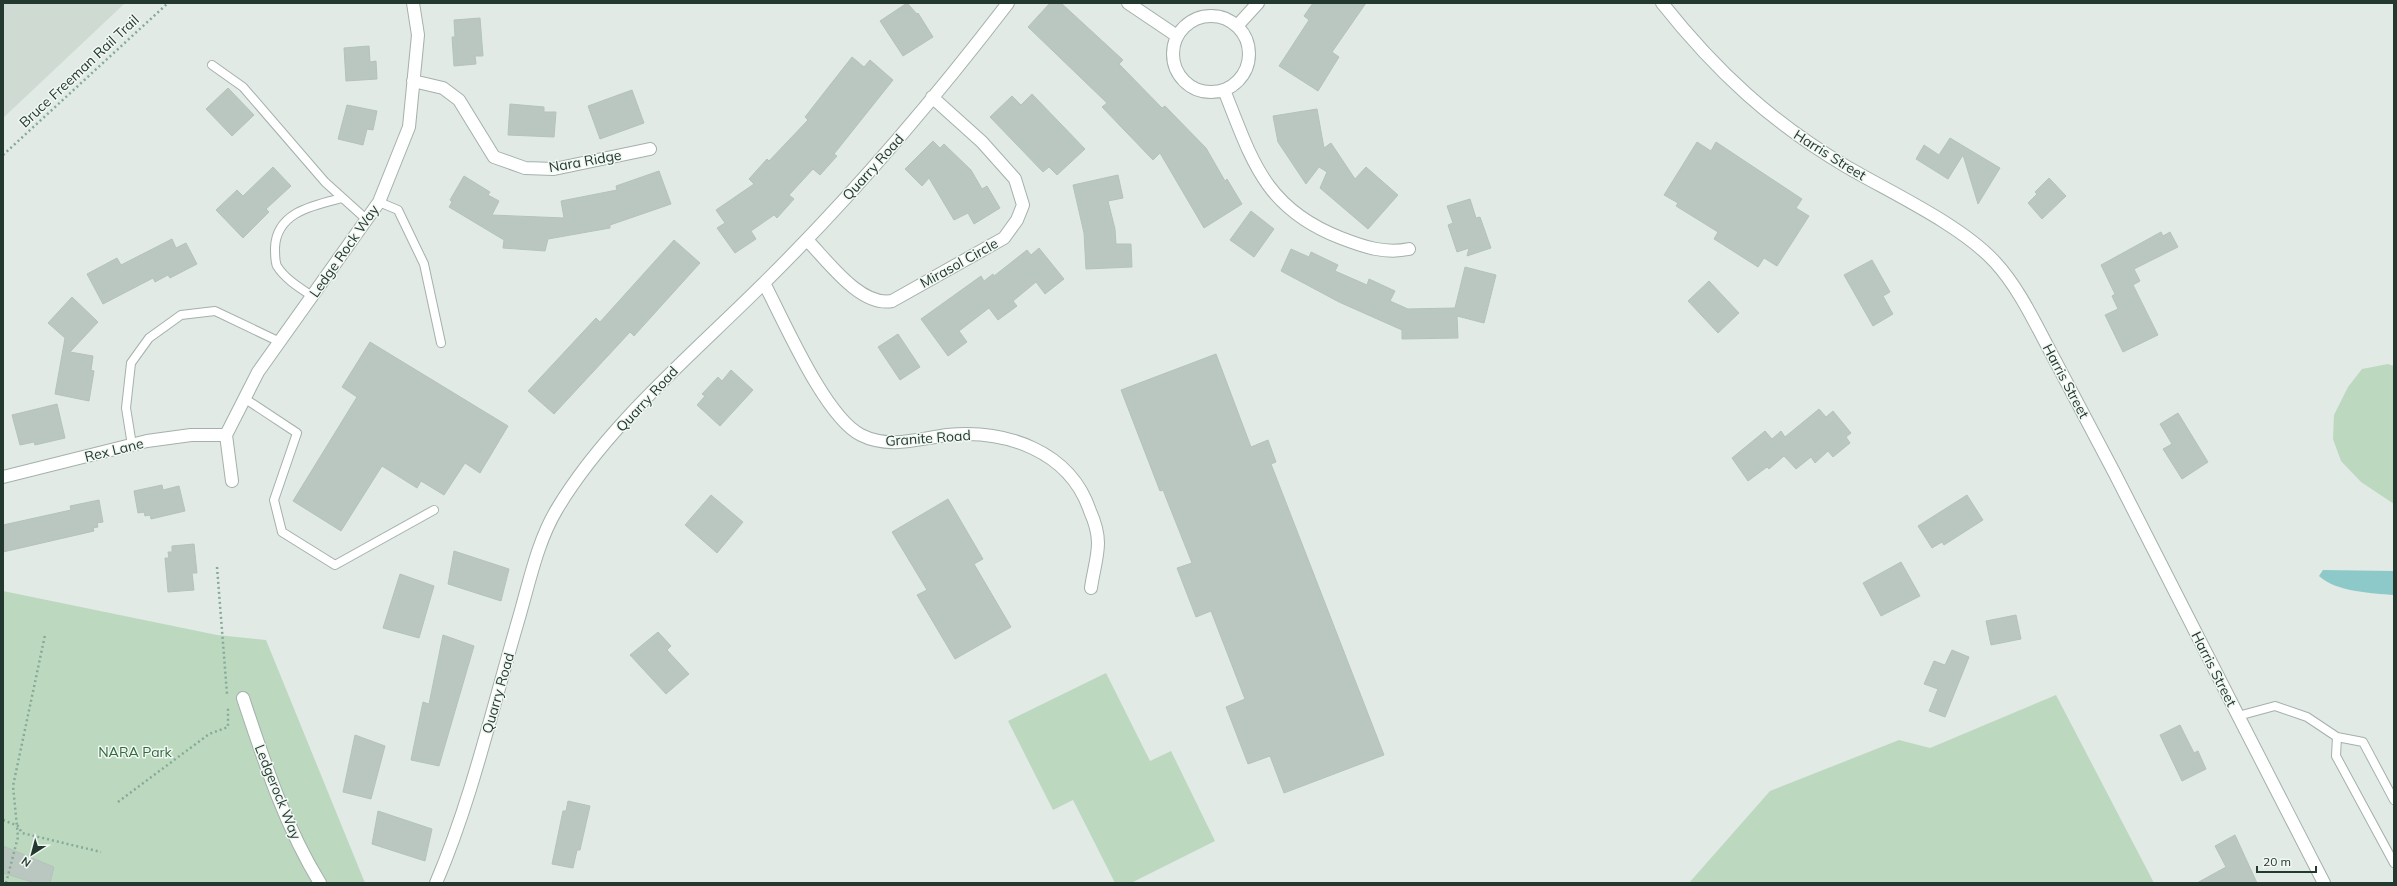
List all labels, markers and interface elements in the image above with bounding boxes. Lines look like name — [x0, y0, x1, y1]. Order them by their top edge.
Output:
street label: Bruce Freeman Rail Trail — [15, 11, 143, 131]
street label: Harris Street — [1790, 126, 1870, 184]
street label: Quarry Road — [838, 130, 908, 204]
street label: Nara Ridge — [547, 146, 623, 176]
street label: Ledge Rock Way — [305, 201, 383, 301]
street label: Mirasol Circle — [917, 234, 1001, 292]
street label: Harris Street — [2039, 341, 2093, 421]
street label: Quarry Road — [612, 362, 682, 436]
street label: Granite Road — [885, 426, 971, 450]
street label: Rex Lane — [83, 434, 145, 466]
street label: Harris Street — [2187, 628, 2241, 710]
street label: Quarry Road — [478, 650, 518, 736]
street label: Ledgerock Way — [251, 742, 305, 843]
park label: NARA Park — [98, 743, 173, 761]
north arrow — [12, 834, 52, 874]
scale bar — [2257, 848, 2316, 874]
text: N — [19, 854, 34, 870]
text: 20 m — [2263, 854, 2291, 869]

